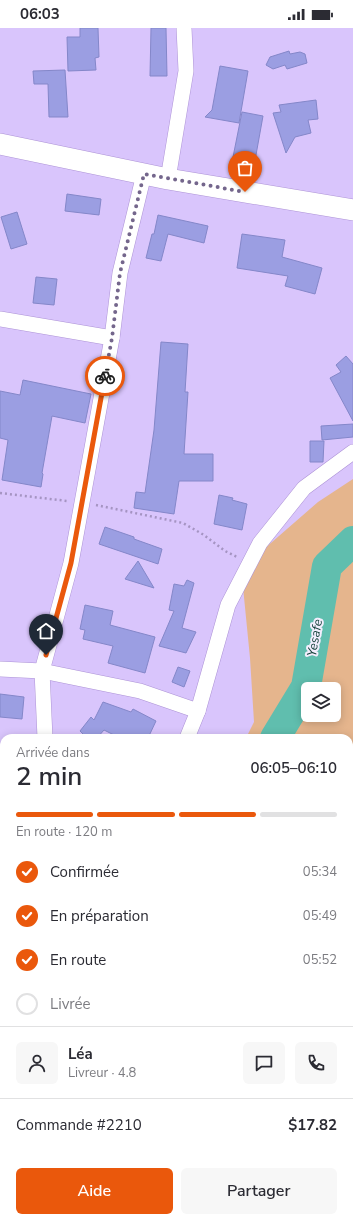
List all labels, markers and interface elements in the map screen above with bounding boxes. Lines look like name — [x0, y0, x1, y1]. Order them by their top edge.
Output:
text: 06:03 — [20, 4, 60, 24]
pin — [228, 151, 262, 192]
icon: bag — [234, 157, 256, 179]
courier — [85, 356, 125, 396]
icon: bike — [94, 365, 116, 387]
pin — [29, 614, 63, 655]
water label: Yesafe — [303, 618, 327, 658]
icon: home — [35, 620, 57, 642]
map controls — [301, 682, 341, 722]
button: layers — [301, 682, 341, 722]
text: Arrivée dans — [16, 744, 90, 762]
text: 06:05–06:10 — [250, 758, 337, 778]
text: 2 min — [16, 759, 82, 794]
text: En route · 120 m — [16, 823, 112, 841]
icon: check — [16, 861, 38, 883]
text: Confirmée — [50, 862, 119, 882]
text: 05:34 — [303, 863, 337, 881]
icon: check — [16, 905, 38, 927]
text: En préparation — [50, 906, 149, 926]
text: 05:49 — [303, 907, 337, 925]
icon: check — [16, 949, 38, 971]
text: En route — [50, 950, 106, 970]
text: 05:52 — [303, 951, 337, 969]
text: Livrée — [50, 994, 91, 1014]
button: person — [16, 1042, 58, 1084]
button: chat — [243, 1042, 285, 1084]
button: phone — [295, 1042, 337, 1084]
text: Léa — [68, 1044, 93, 1064]
text: Livreur · 4.8 — [68, 1064, 136, 1082]
text: Commande #2210 — [16, 1115, 142, 1135]
text: $17.82 — [288, 1115, 337, 1135]
button: Aide — [16, 1168, 173, 1214]
button: Partager — [181, 1168, 337, 1214]

